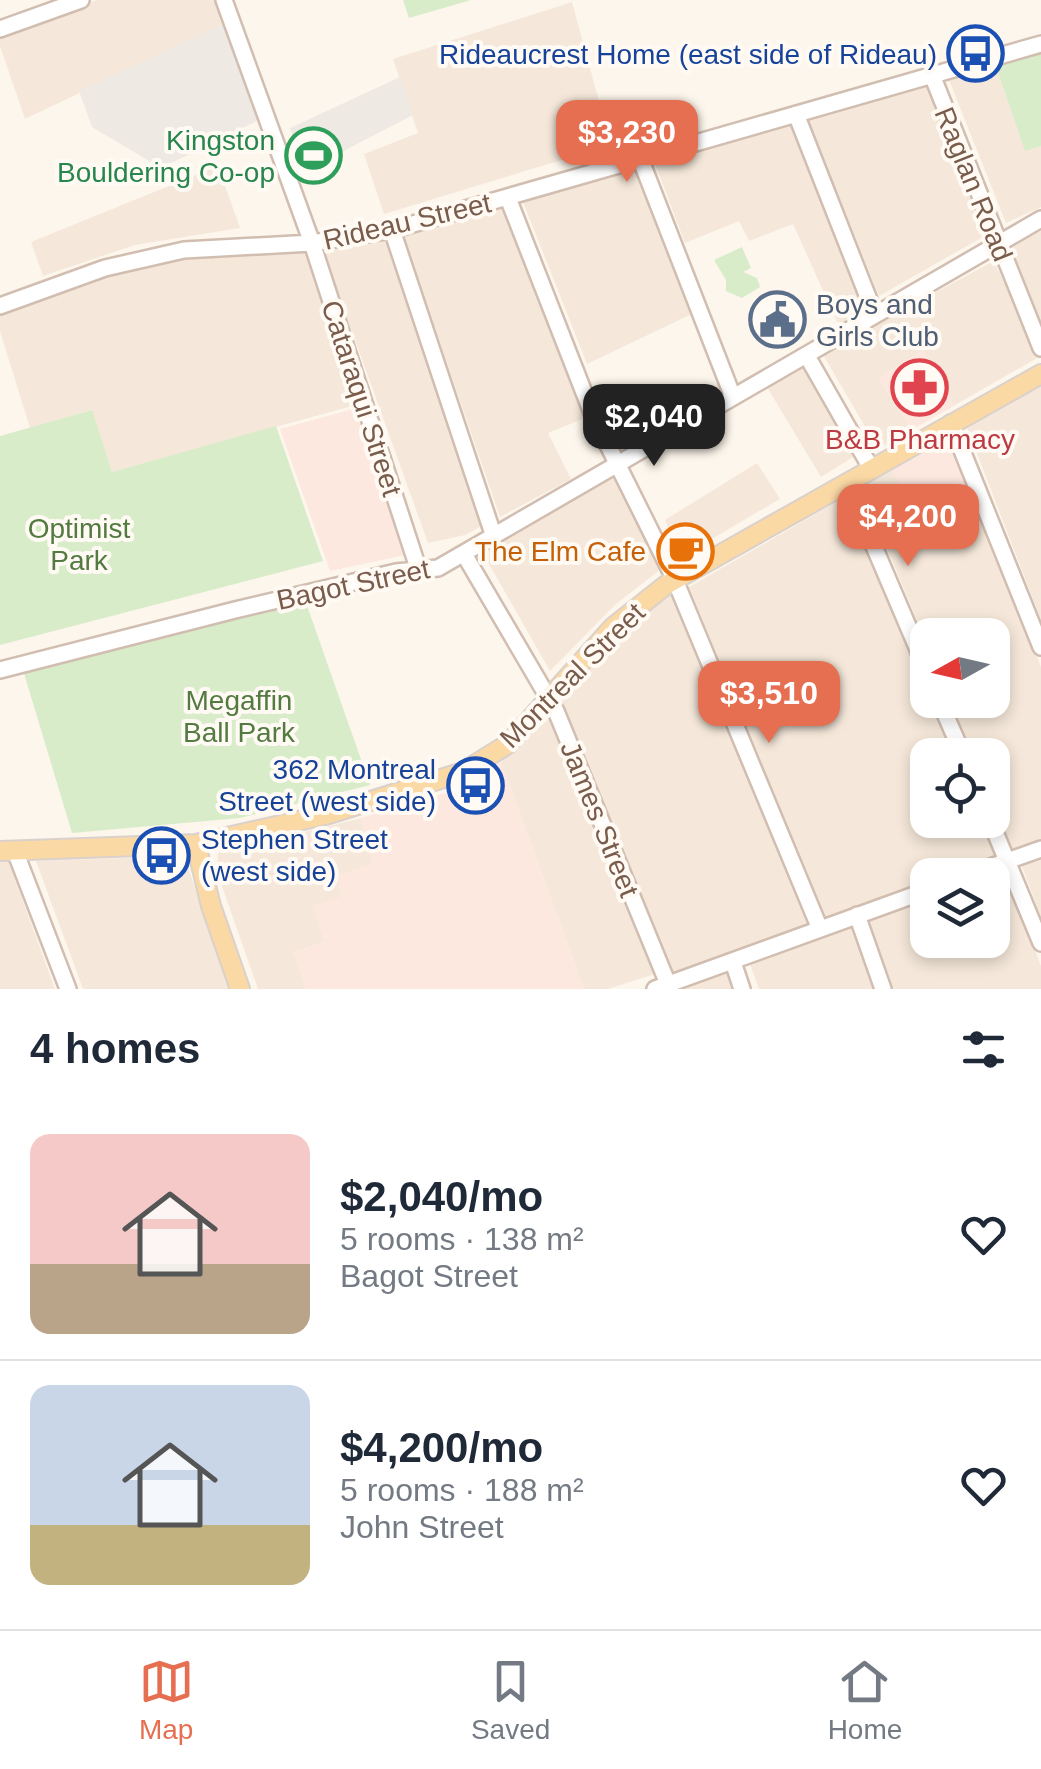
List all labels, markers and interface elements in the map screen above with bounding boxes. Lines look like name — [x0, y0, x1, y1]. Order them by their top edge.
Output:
bus stop icon: Rideaucrest Home (east side of Rideau) — [946, 24, 1006, 84]
place label: Rideaucrest Home (east side of Rideau) — [439, 39, 937, 70]
pin: $3,230 — [546, 100, 708, 185]
street label: Raglan Road — [929, 103, 1019, 266]
text: $3,230 — [578, 114, 676, 150]
place label: Kingston Bouldering Co-op — [57, 125, 275, 188]
sports icon: Kingston Bouldering Co-op — [284, 126, 344, 186]
street label: Rideau Street — [320, 187, 494, 256]
place label: Boys and Girls Club — [816, 289, 939, 352]
public building icon: Boys and Girls Club — [747, 290, 807, 350]
street label: Cataraqui Street — [315, 296, 408, 500]
pharmacy icon: B&B Pharmacy — [890, 358, 950, 418]
pin: $2,040 — [573, 384, 735, 469]
text: $2,040 — [605, 398, 703, 434]
place label: B&B Pharmacy — [825, 424, 1015, 455]
pin: $4,200 — [827, 484, 989, 569]
text: $4,200 — [859, 498, 957, 534]
park label: Optimist Park — [28, 513, 131, 576]
cafe icon: The Elm Cafe — [655, 521, 715, 581]
place label: The Elm Cafe — [475, 536, 646, 567]
street label: Bagot Street — [274, 553, 433, 616]
street label: Montreal Street — [494, 597, 651, 754]
north arrow — [910, 618, 1010, 718]
map controls — [910, 618, 1010, 958]
pin: $3,510 — [688, 661, 850, 746]
text: $3,510 — [720, 675, 818, 711]
park label: Megaffin Ball Park — [183, 685, 296, 748]
street label: James Street — [554, 737, 645, 902]
button: locate — [910, 738, 1010, 838]
place label: 362 Montreal Street (west side) — [218, 754, 436, 817]
bus stop icon: 362 Montreal Street (west side) — [445, 755, 505, 815]
place label: Stephen Street (west side) — [201, 824, 388, 887]
bus stop icon: Stephen Street (west side) — [132, 825, 192, 885]
button: layers — [910, 858, 1010, 958]
icon: filters — [956, 1022, 1011, 1077]
text: 4 homes — [30, 1025, 200, 1072]
text: $2,040/mo — [340, 1173, 543, 1220]
icon: home — [110, 1174, 230, 1294]
icon: heart — [956, 1207, 1011, 1262]
text: 5 rooms · 138 m² — [340, 1221, 584, 1257]
text: Bagot Street — [340, 1258, 518, 1294]
text: $4,200/mo — [340, 1424, 543, 1471]
icon: home — [110, 1425, 230, 1545]
icon: heart — [956, 1458, 1011, 1513]
text: 5 rooms · 188 m² — [340, 1472, 584, 1508]
text: John Street — [340, 1509, 504, 1545]
tab: Map — [139, 1654, 194, 1746]
tab: Saved — [471, 1654, 550, 1746]
tab: Home — [828, 1654, 902, 1746]

